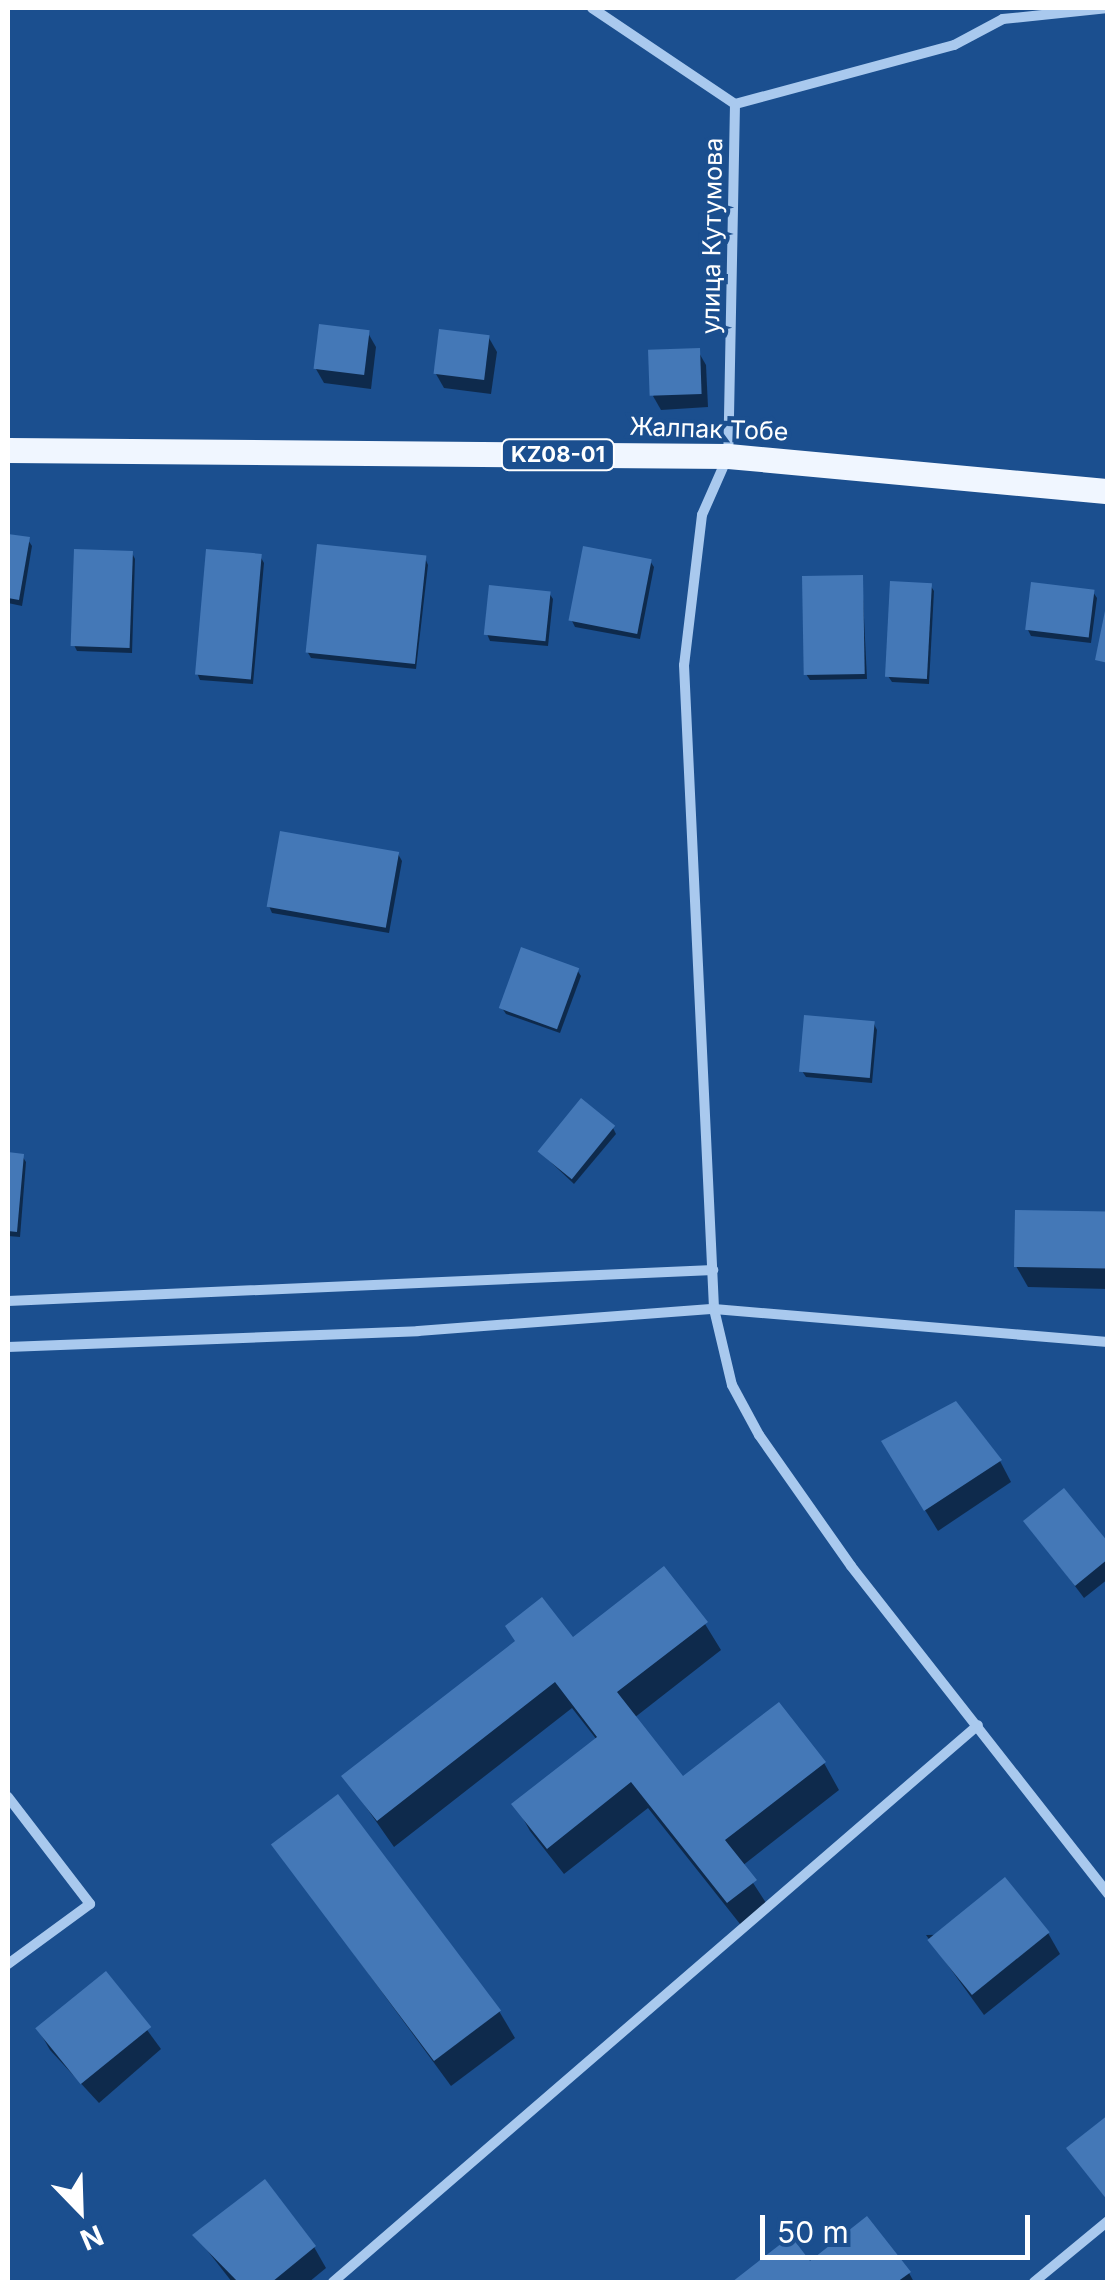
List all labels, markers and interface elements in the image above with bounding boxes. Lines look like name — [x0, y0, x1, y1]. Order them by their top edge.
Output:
street label: улица Кутумова — [695, 137, 729, 335]
street label: Жалпак Тобе — [629, 411, 789, 447]
road number: KZ08-01 — [500, 438, 616, 472]
north arrow — [30, 2160, 130, 2260]
scale bar — [765, 2195, 1035, 2257]
text: 50 m — [777, 2214, 849, 2250]
text: N — [75, 2218, 108, 2257]

